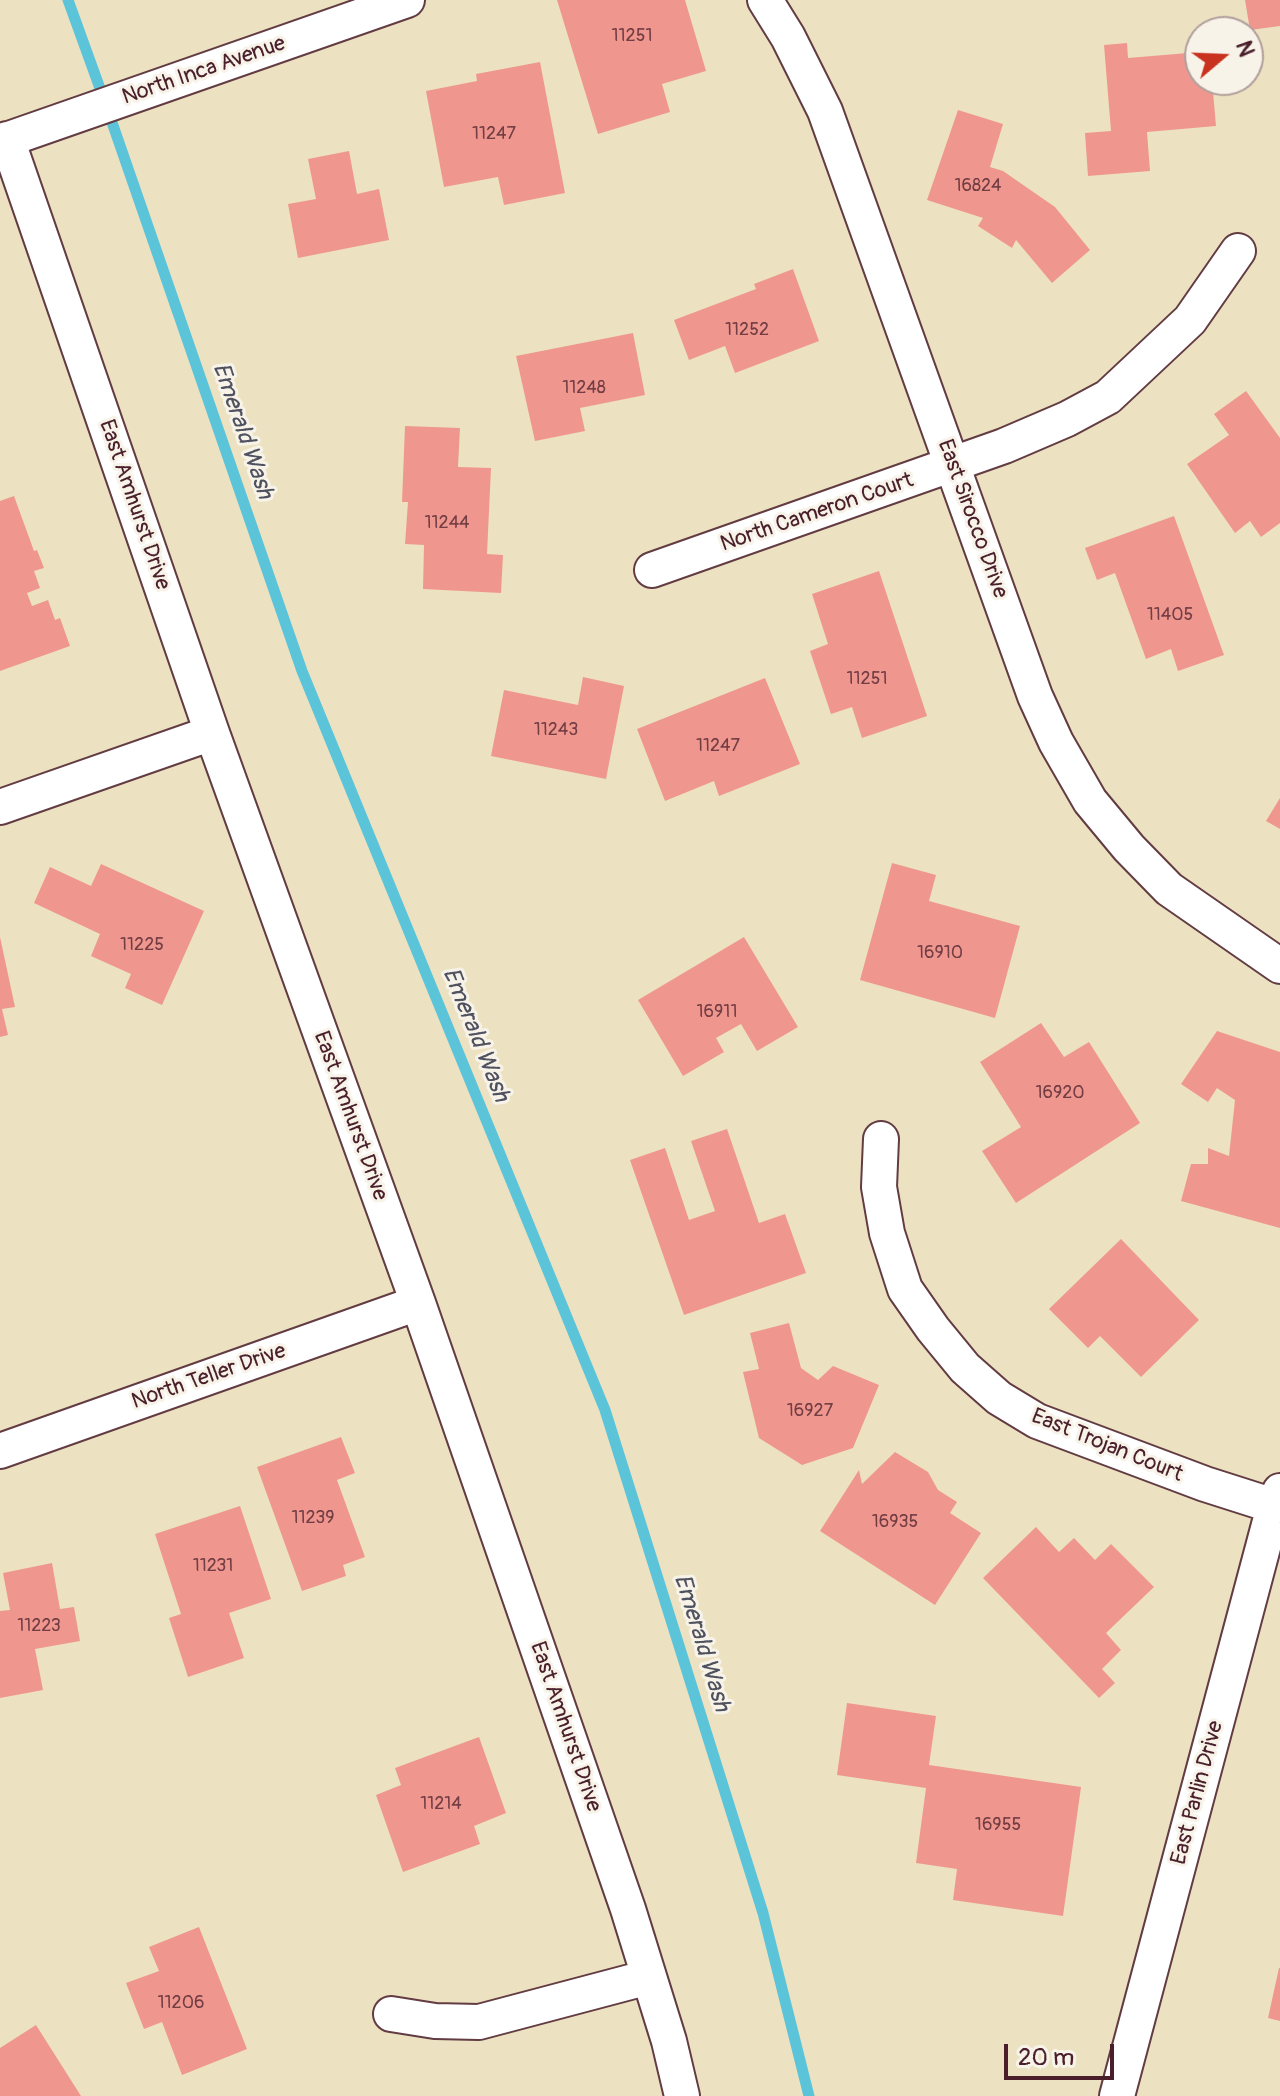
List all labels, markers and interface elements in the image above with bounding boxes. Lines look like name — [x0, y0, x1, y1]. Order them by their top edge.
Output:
north arrow — [1184, 16, 1264, 96]
house number: 11251 — [612, 25, 652, 47]
street label: North Inca Avenue — [119, 31, 289, 111]
text: N — [1229, 37, 1260, 60]
house number: 11247 — [472, 123, 516, 145]
house number: 16824 — [954, 175, 1002, 197]
house number: 11252 — [725, 319, 769, 341]
water label: Emerald Wash — [205, 359, 279, 503]
house number: 11248 — [562, 377, 606, 399]
street label: East Amhurst Drive — [93, 416, 175, 594]
street label: East Sirocco Drive — [931, 436, 1013, 602]
street label: North Cameron Court — [717, 468, 917, 558]
house number: 11244 — [424, 512, 470, 534]
house number: 11405 — [1147, 604, 1193, 626]
house number: 11251 — [847, 668, 887, 690]
house number: 11243 — [534, 719, 578, 741]
house number: 11247 — [696, 735, 740, 757]
house number: 11225 — [120, 934, 164, 956]
house number: 16910 — [917, 942, 963, 964]
water label: Emerald Wash — [435, 964, 515, 1106]
house number: 16911 — [697, 1001, 737, 1023]
street label: East Amhurst Drive — [307, 1028, 393, 1204]
house number: 16920 — [1035, 1082, 1085, 1104]
street label: North Teller Drive — [129, 1338, 289, 1416]
house number: 16927 — [787, 1400, 833, 1422]
street label: East Trojan Court — [1027, 1404, 1187, 1488]
house number: 11239 — [292, 1507, 334, 1529]
house number: 16935 — [872, 1511, 918, 1533]
house number: 11231 — [193, 1555, 233, 1577]
water label: Emerald Wash — [667, 1571, 735, 1715]
house number: 11223 — [17, 1615, 61, 1637]
street label: East Amhurst Drive — [524, 1638, 606, 1816]
street label: East Parlin Drive — [1166, 1718, 1230, 1868]
house number: 11214 — [420, 1793, 462, 1815]
house number: 16955 — [975, 1814, 1021, 1836]
house number: 11206 — [158, 1992, 204, 2014]
scale bar — [1008, 2028, 1118, 2078]
text: 20 m — [1018, 2043, 1074, 2072]

